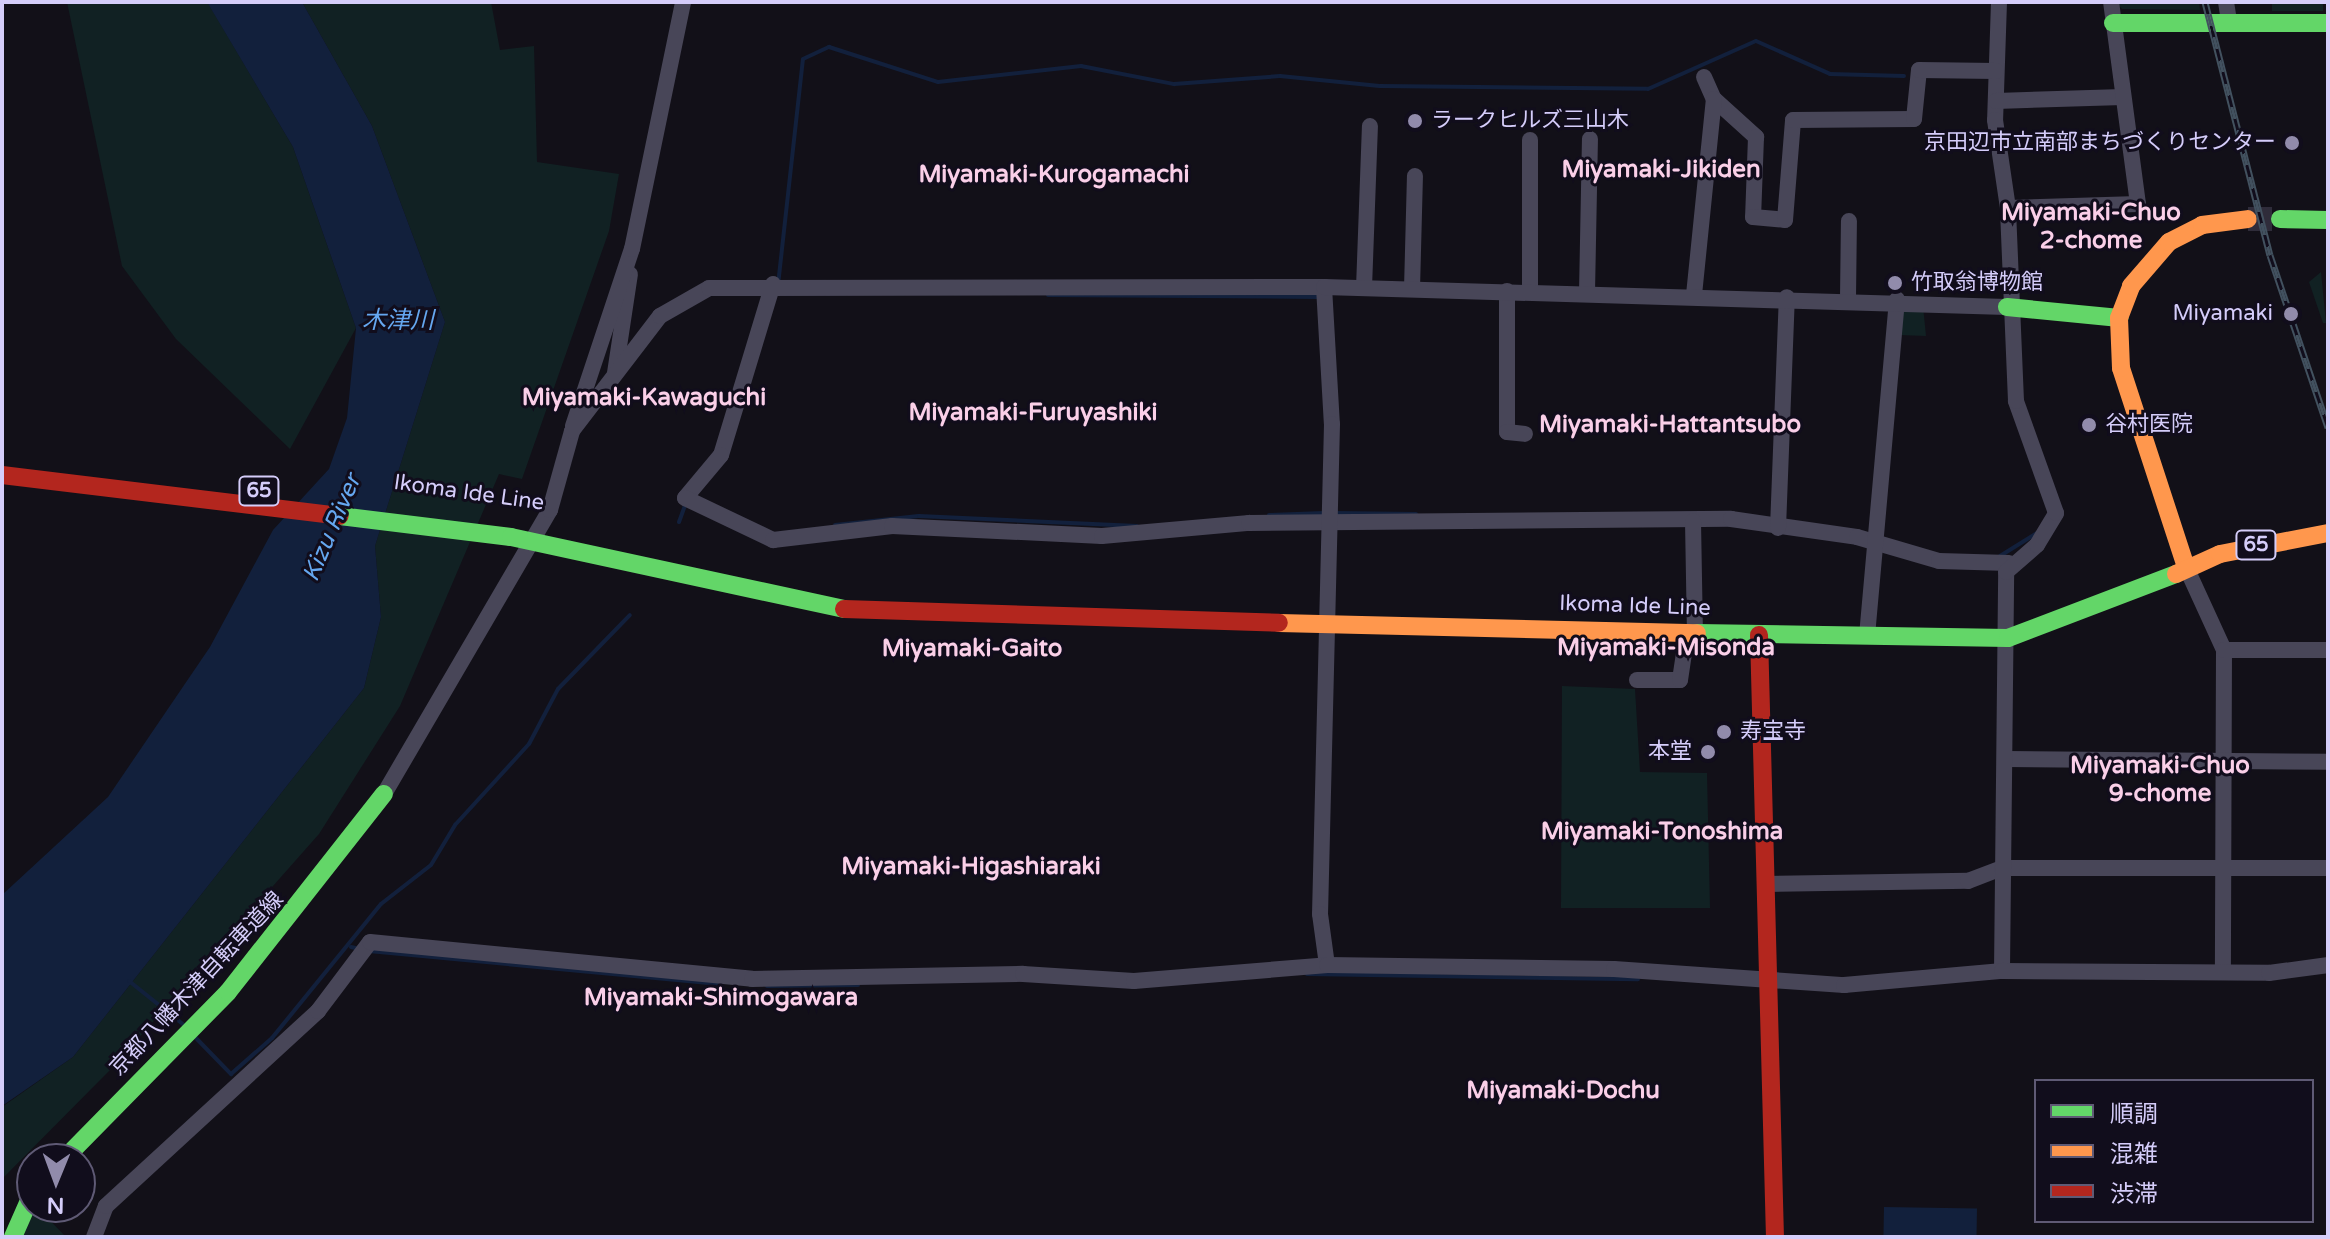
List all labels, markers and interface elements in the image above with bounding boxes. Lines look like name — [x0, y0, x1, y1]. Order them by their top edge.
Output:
place label: ラークヒルズ三山木 — [1431, 108, 1629, 134]
marker: ラークヒルズ三山木 — [1406, 112, 1424, 130]
place label: 京田辺市立南部まちづくりセンター — [1924, 130, 2276, 156]
marker: 京田辺市立南部まちづくりセンター — [2283, 134, 2301, 152]
district label: Miyamaki-Jikiden — [1561, 156, 1761, 184]
district label: Miyamaki-Kurogamachi — [918, 161, 1190, 189]
district label: Miyamaki-Chuo 2-chome — [2001, 199, 2181, 255]
place label: 竹取翁博物館 — [1911, 270, 2043, 296]
marker: 竹取翁博物館 — [1886, 274, 1904, 292]
place label: Miyamaki — [2172, 301, 2273, 327]
marker: Miyamaki — [2280, 303, 2302, 325]
water label: 木津川 — [362, 307, 434, 335]
district label: Miyamaki-Kawaguchi — [522, 384, 766, 412]
district label: Miyamaki-Furuyashiki — [908, 399, 1158, 427]
district label: Miyamaki-Hattantsubo — [1539, 411, 1801, 439]
place label: 谷村医院 — [2105, 412, 2193, 438]
marker: 谷村医院 — [2080, 416, 2098, 434]
street label: Ikoma Ide Line — [392, 469, 546, 517]
water label: Kizu River — [297, 470, 367, 586]
road number: 65 — [237, 475, 281, 507]
road number: 65 — [2234, 529, 2278, 561]
street label: Ikoma Ide Line — [1559, 590, 1711, 622]
district label: Miyamaki-Misonda — [1557, 634, 1775, 662]
district label: Miyamaki-Gaito — [882, 635, 1062, 663]
place label: 寿宝寺 — [1740, 719, 1806, 745]
marker: 寿宝寺 — [1715, 723, 1733, 741]
place label: 本堂 — [1648, 739, 1692, 765]
marker: 本堂 — [1699, 743, 1717, 761]
district label: Miyamaki-Chuo 9-chome — [2070, 752, 2250, 808]
district label: Miyamaki-Tonoshima — [1541, 818, 1783, 846]
district label: Miyamaki-Higashiaraki — [841, 853, 1101, 881]
street label: 京都八幡木津自転車道線 — [105, 887, 289, 1081]
district label: Miyamaki-Shimogawara — [584, 984, 858, 1012]
district label: Miyamaki-Dochu — [1466, 1077, 1660, 1105]
legend — [2034, 1079, 2314, 1223]
text: 順調 — [2110, 1100, 2158, 1129]
text: 混雑 — [2110, 1140, 2158, 1169]
north arrow — [16, 1143, 96, 1223]
text: 渋滞 — [2110, 1180, 2158, 1209]
text: N — [47, 1192, 65, 1218]

